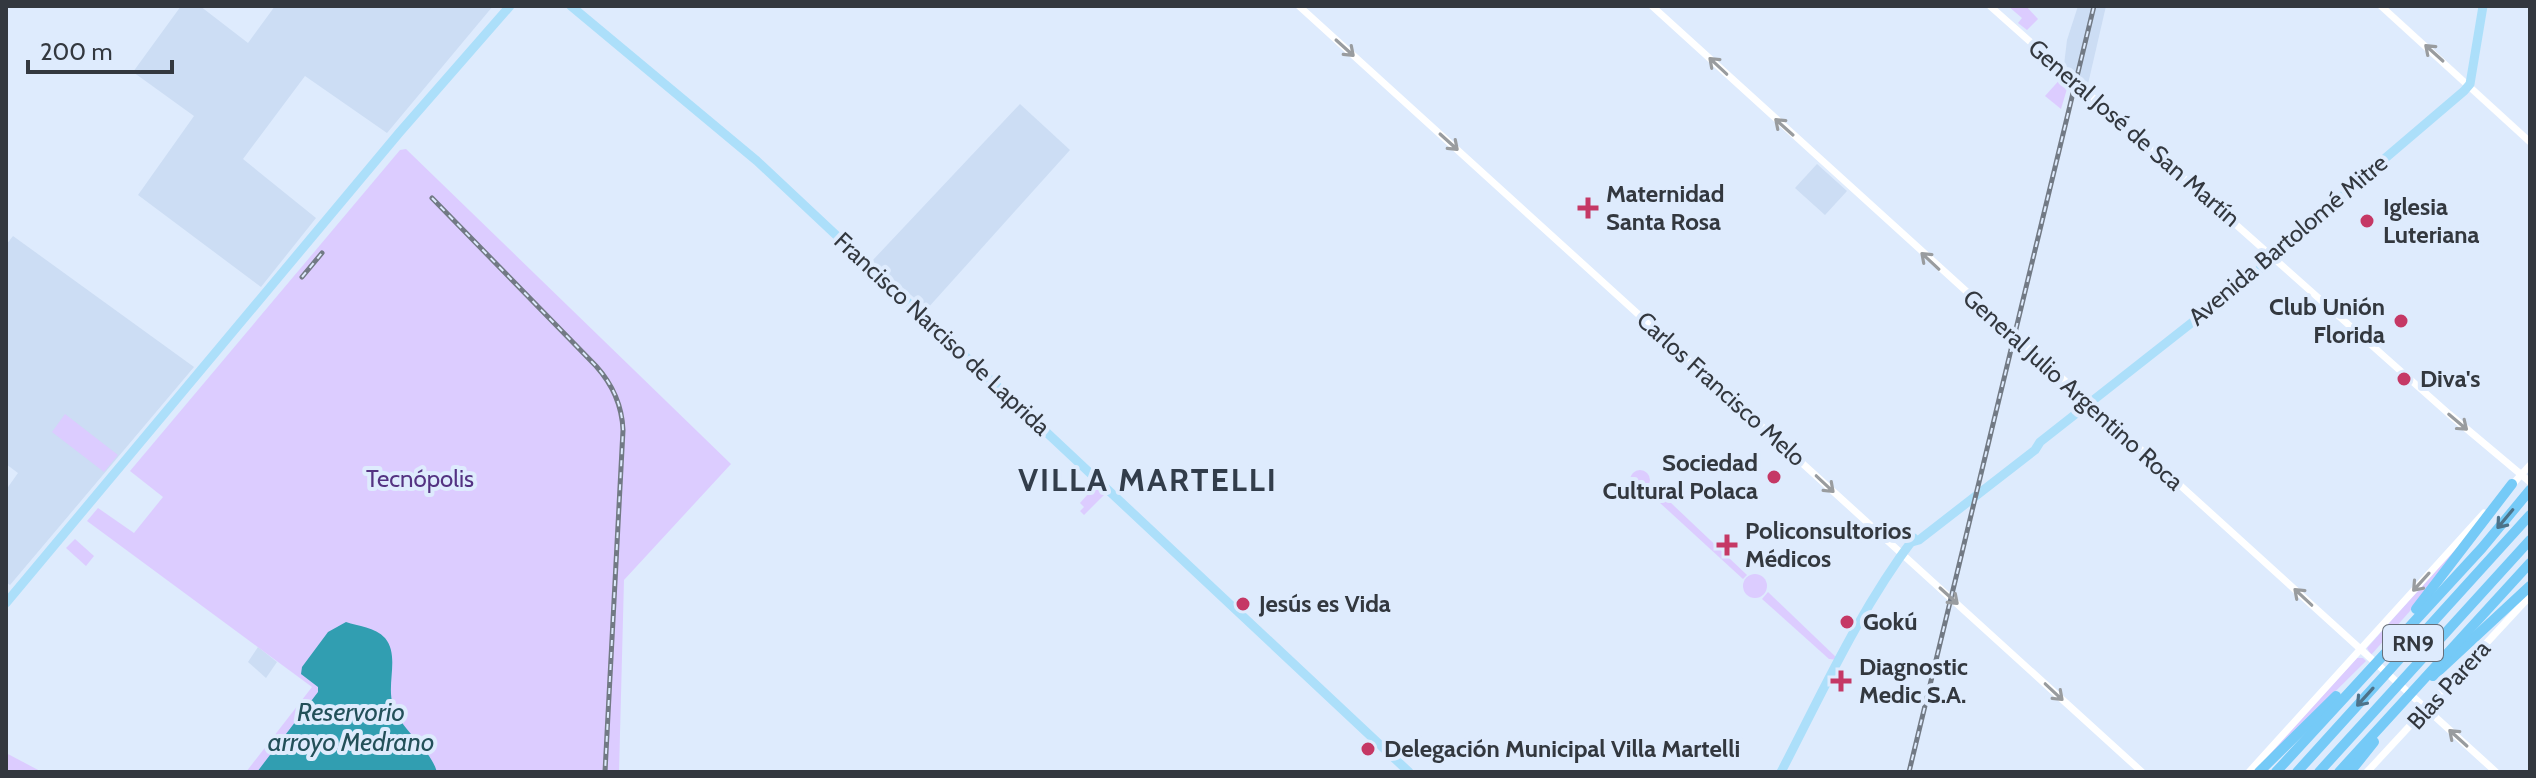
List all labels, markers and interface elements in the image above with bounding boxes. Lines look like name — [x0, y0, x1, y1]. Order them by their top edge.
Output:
scale bar — [28, 24, 172, 74]
street label: General José de San Martín — [2023, 33, 2246, 232]
text: 200 m — [40, 37, 113, 66]
one-way arrow — [1335, 38, 1355, 57]
one-way arrow — [2425, 44, 2445, 62]
one-way arrow — [1708, 57, 1728, 75]
one-way arrow — [1775, 118, 1795, 136]
one-way arrow — [1438, 132, 1458, 150]
street label: Avenida Bartolomé Mitre — [2182, 148, 2393, 331]
place label: Maternidad Santa Rosa — [1606, 179, 1725, 236]
place label: Iglesia Luteriana — [2383, 192, 2480, 249]
marker: Maternidad Santa Rosa — [1577, 197, 1599, 219]
marker: Iglesia Luteriana — [2358, 212, 2376, 230]
street label: Francisco Narciso de Laprida — [828, 226, 1057, 442]
one-way arrow — [1921, 252, 1941, 270]
street label: General Julio Argentino Roca — [1957, 283, 2190, 497]
place label: Club Unión Florida — [2269, 292, 2385, 349]
street label: Carlos Francisco Melo — [1631, 305, 1812, 472]
marker: Club Unión Florida — [2392, 312, 2410, 330]
place label: Diva's — [2420, 364, 2480, 393]
marker: Diva's — [2395, 370, 2413, 388]
one-way arrow — [2447, 412, 2468, 430]
place label: Sociedad Cultural Polaca — [1602, 448, 1758, 505]
district label: VILLA MARTELLI — [1018, 460, 1278, 499]
park label: Tecnópolis — [366, 464, 474, 493]
marker: Sociedad Cultural Polaca — [1765, 468, 1783, 486]
one-way arrow — [1815, 474, 1835, 492]
one-way arrow — [2496, 508, 2514, 529]
place label: Policonsultorios Médicos — [1745, 516, 1912, 573]
marker: Policonsultorios Médicos — [1716, 534, 1738, 556]
one-way arrow — [2413, 572, 2431, 592]
one-way arrow — [1938, 586, 1958, 604]
one-way arrow — [2293, 588, 2313, 607]
place label: Jesús es Vida — [1258, 589, 1391, 618]
marker: Jesús es Vida — [1234, 595, 1252, 613]
place label: Gokú — [1863, 607, 1917, 636]
marker: Gokú — [1838, 613, 1856, 631]
road number: RN9 — [2383, 625, 2443, 661]
street label: Blas Parera — [2401, 634, 2497, 735]
place label: Diagnostic Medic S.A. — [1859, 652, 1968, 709]
marker: Diagnostic Medic S.A. — [1830, 670, 1852, 692]
one-way arrow — [2043, 682, 2063, 700]
one-way arrow — [2356, 687, 2374, 707]
water label: Reservorio arroyo Medrano — [268, 696, 434, 758]
one-way arrow — [2448, 729, 2468, 747]
place label: Delegación Municipal Villa Martelli — [1384, 734, 1740, 763]
marker: Delegación Municipal Villa Martelli — [1359, 740, 1377, 758]

